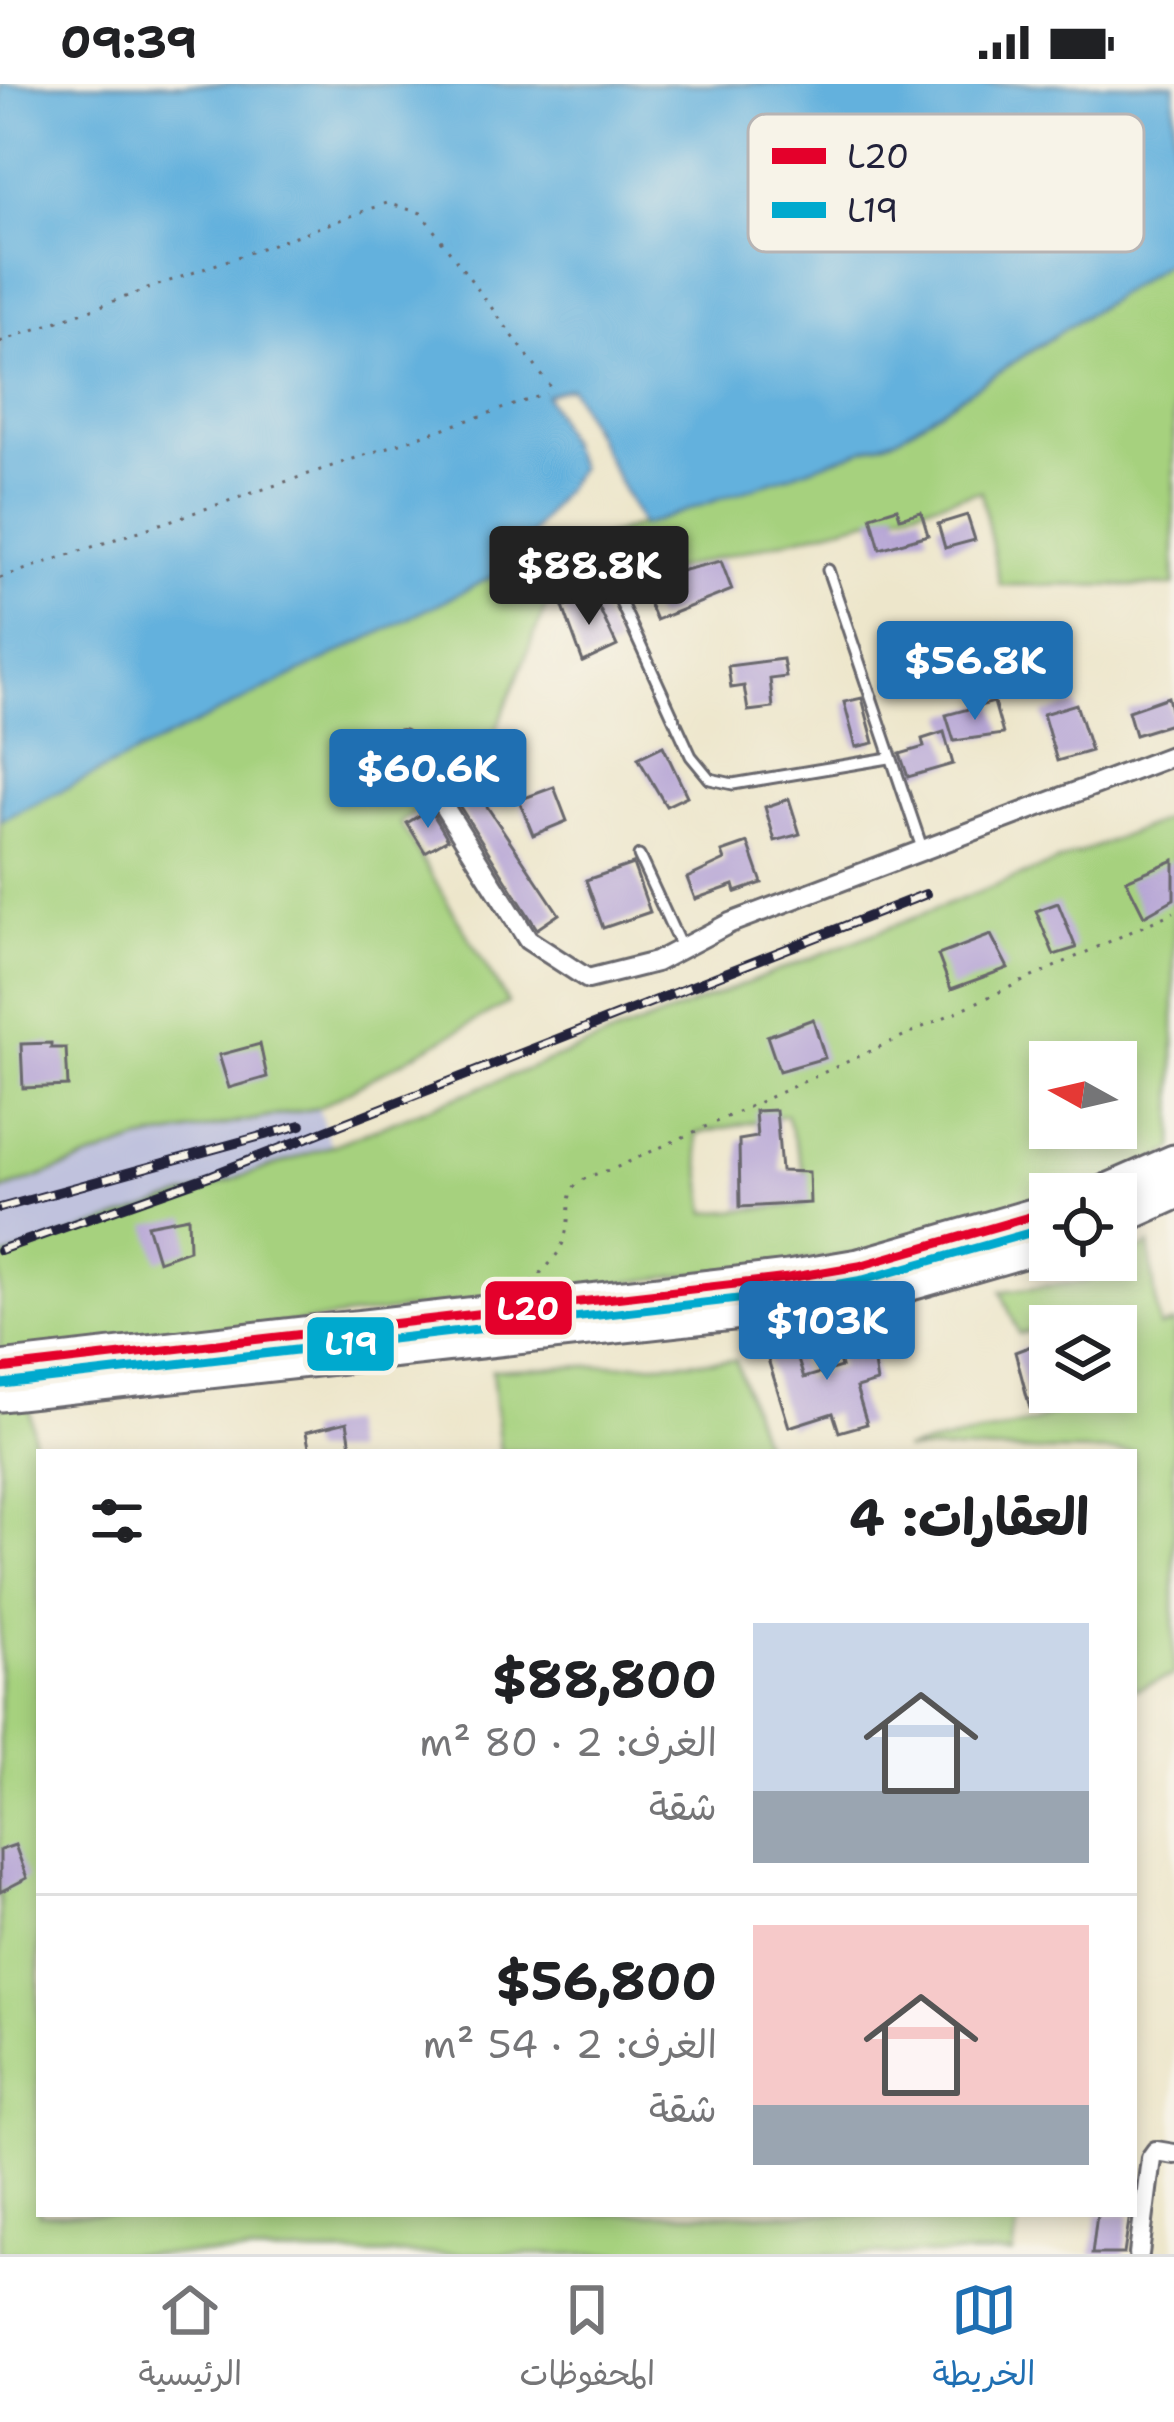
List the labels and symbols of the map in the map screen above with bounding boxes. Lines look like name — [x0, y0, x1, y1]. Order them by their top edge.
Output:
legend — [748, 114, 1144, 252]
text: L20 — [847, 134, 909, 179]
text: L19 — [847, 188, 898, 233]
pin: $88.8K — [491, 526, 687, 628]
pin: $56.8K — [877, 621, 1073, 723]
pin: $60.6K — [330, 729, 526, 831]
north arrow — [1029, 1041, 1137, 1149]
line badge: L20 — [483, 1279, 574, 1337]
pin: $103K — [743, 1281, 911, 1383]
text: L20 — [497, 1286, 559, 1331]
line badge: L19 — [305, 1315, 396, 1373]
text: L19 — [324, 1321, 378, 1366]

